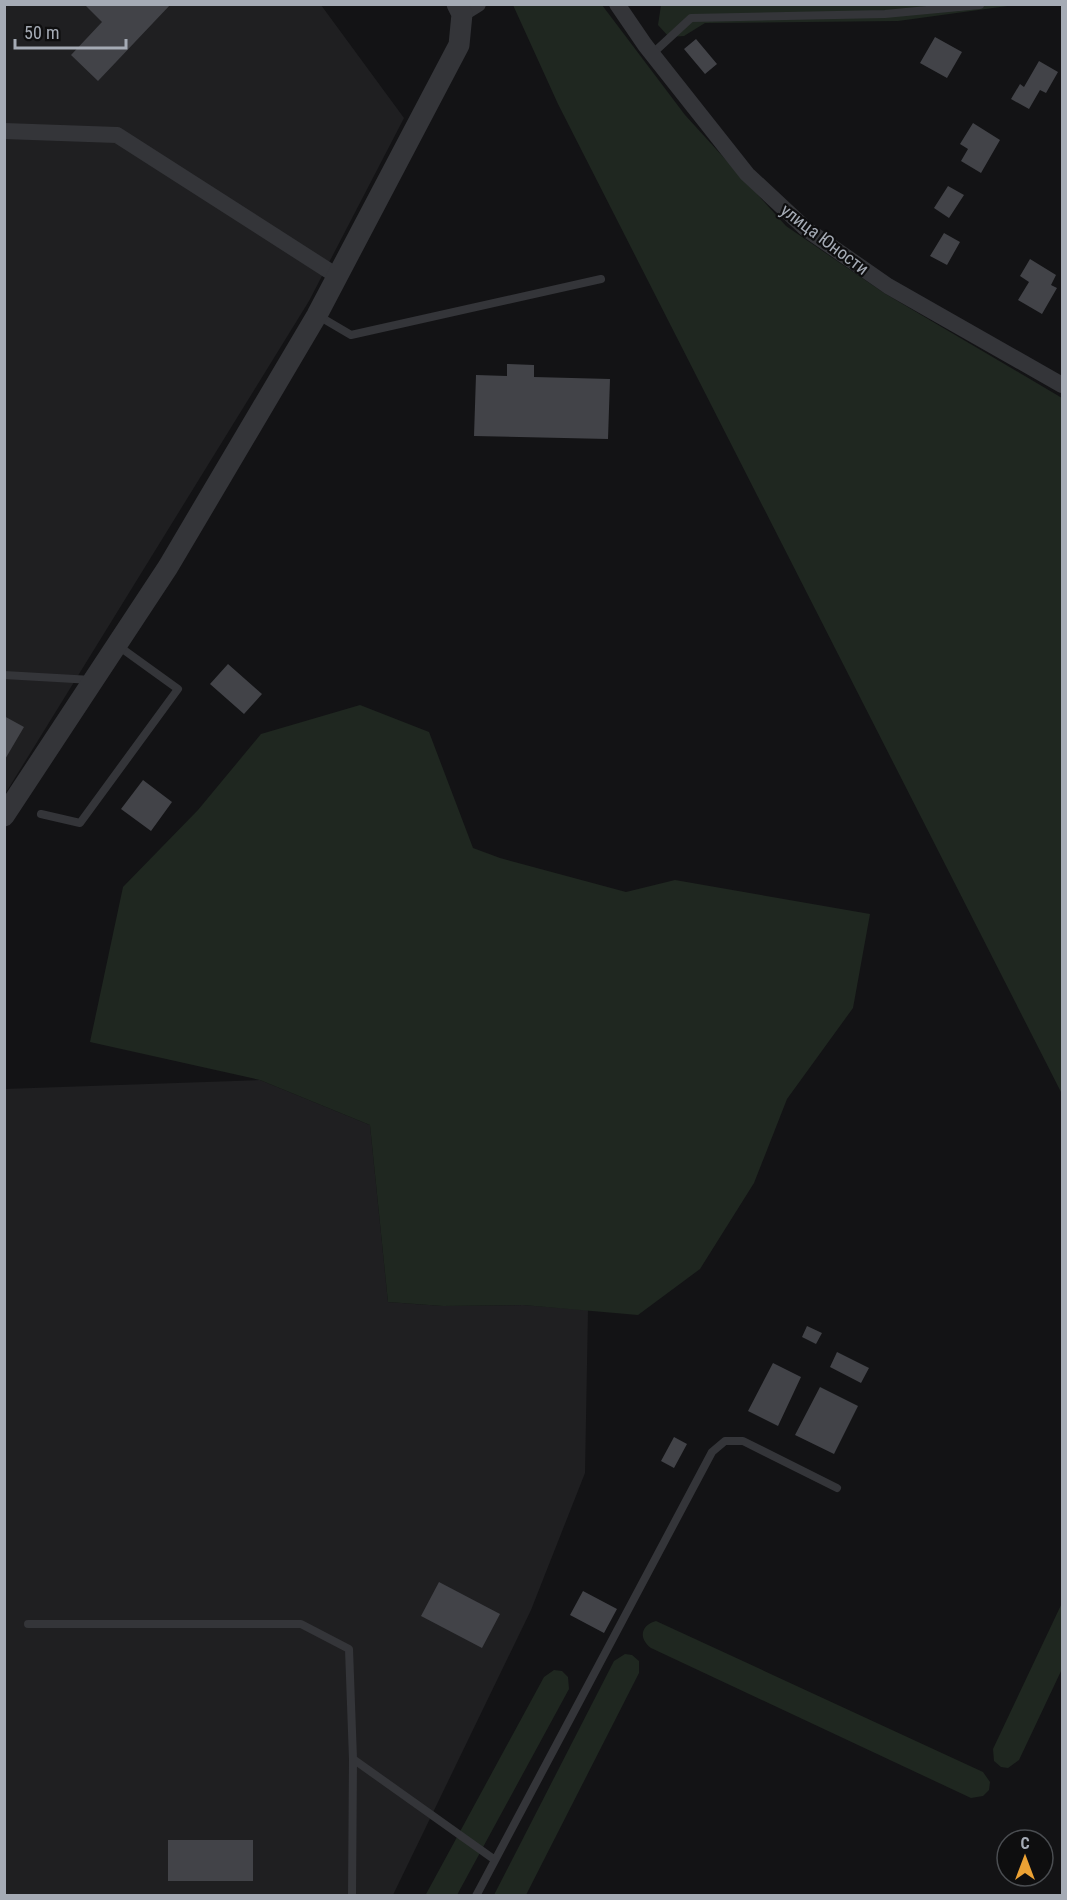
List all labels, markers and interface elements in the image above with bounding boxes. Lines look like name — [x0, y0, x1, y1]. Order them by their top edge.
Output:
scale bar — [15, 12, 126, 50]
text: 50 m — [24, 22, 59, 43]
street label: улица Юности — [777, 199, 873, 279]
north arrow — [995, 1828, 1055, 1888]
text: С — [1020, 1834, 1030, 1853]

